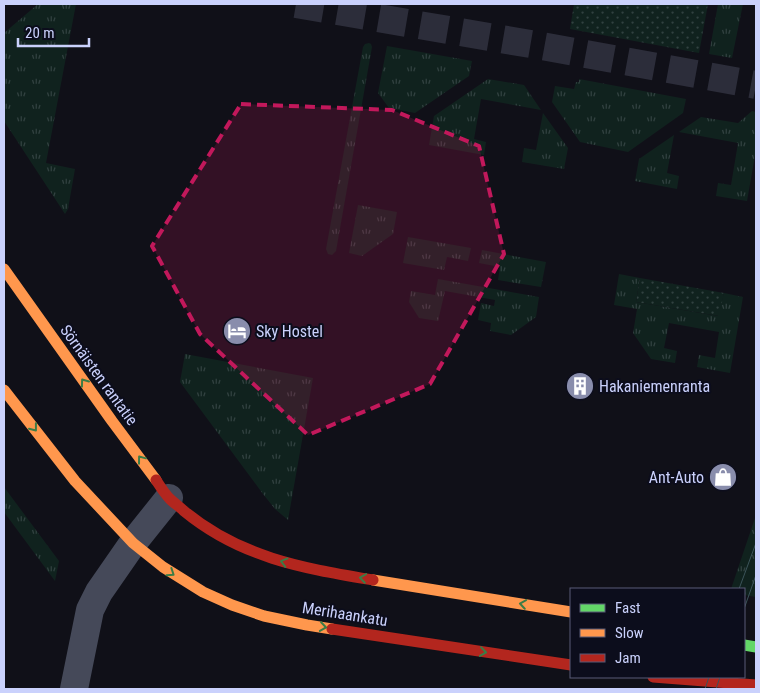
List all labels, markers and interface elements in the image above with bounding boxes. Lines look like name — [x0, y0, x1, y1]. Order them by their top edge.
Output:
scale bar — [18, 15, 89, 47]
text: 20 m — [25, 24, 55, 42]
hotel icon: Sky Hostel — [222, 316, 252, 346]
street label: Sörnäisten rantatie — [56, 321, 142, 429]
place label: Sky Hostel — [256, 322, 323, 341]
building icon: Hakaniemenranta — [565, 371, 595, 401]
place label: Hakaniemenranta — [599, 377, 710, 396]
one-way arrow — [81, 378, 90, 387]
one-way arrow — [28, 423, 37, 432]
one-way arrow — [138, 456, 146, 465]
shop icon: Ant-Auto — [708, 462, 738, 492]
place label: Ant-Auto — [649, 468, 704, 487]
one-way arrow — [280, 557, 289, 568]
one-way arrow — [166, 566, 175, 576]
one-way arrow — [358, 573, 366, 584]
legend — [570, 588, 745, 678]
street label: Merihaankatu — [301, 598, 389, 630]
text: Fast — [615, 599, 640, 617]
one-way arrow — [519, 600, 528, 610]
one-way arrow — [318, 622, 327, 632]
text: Slow — [615, 624, 644, 642]
one-way arrow — [480, 646, 488, 657]
text: Jam — [615, 649, 641, 667]

